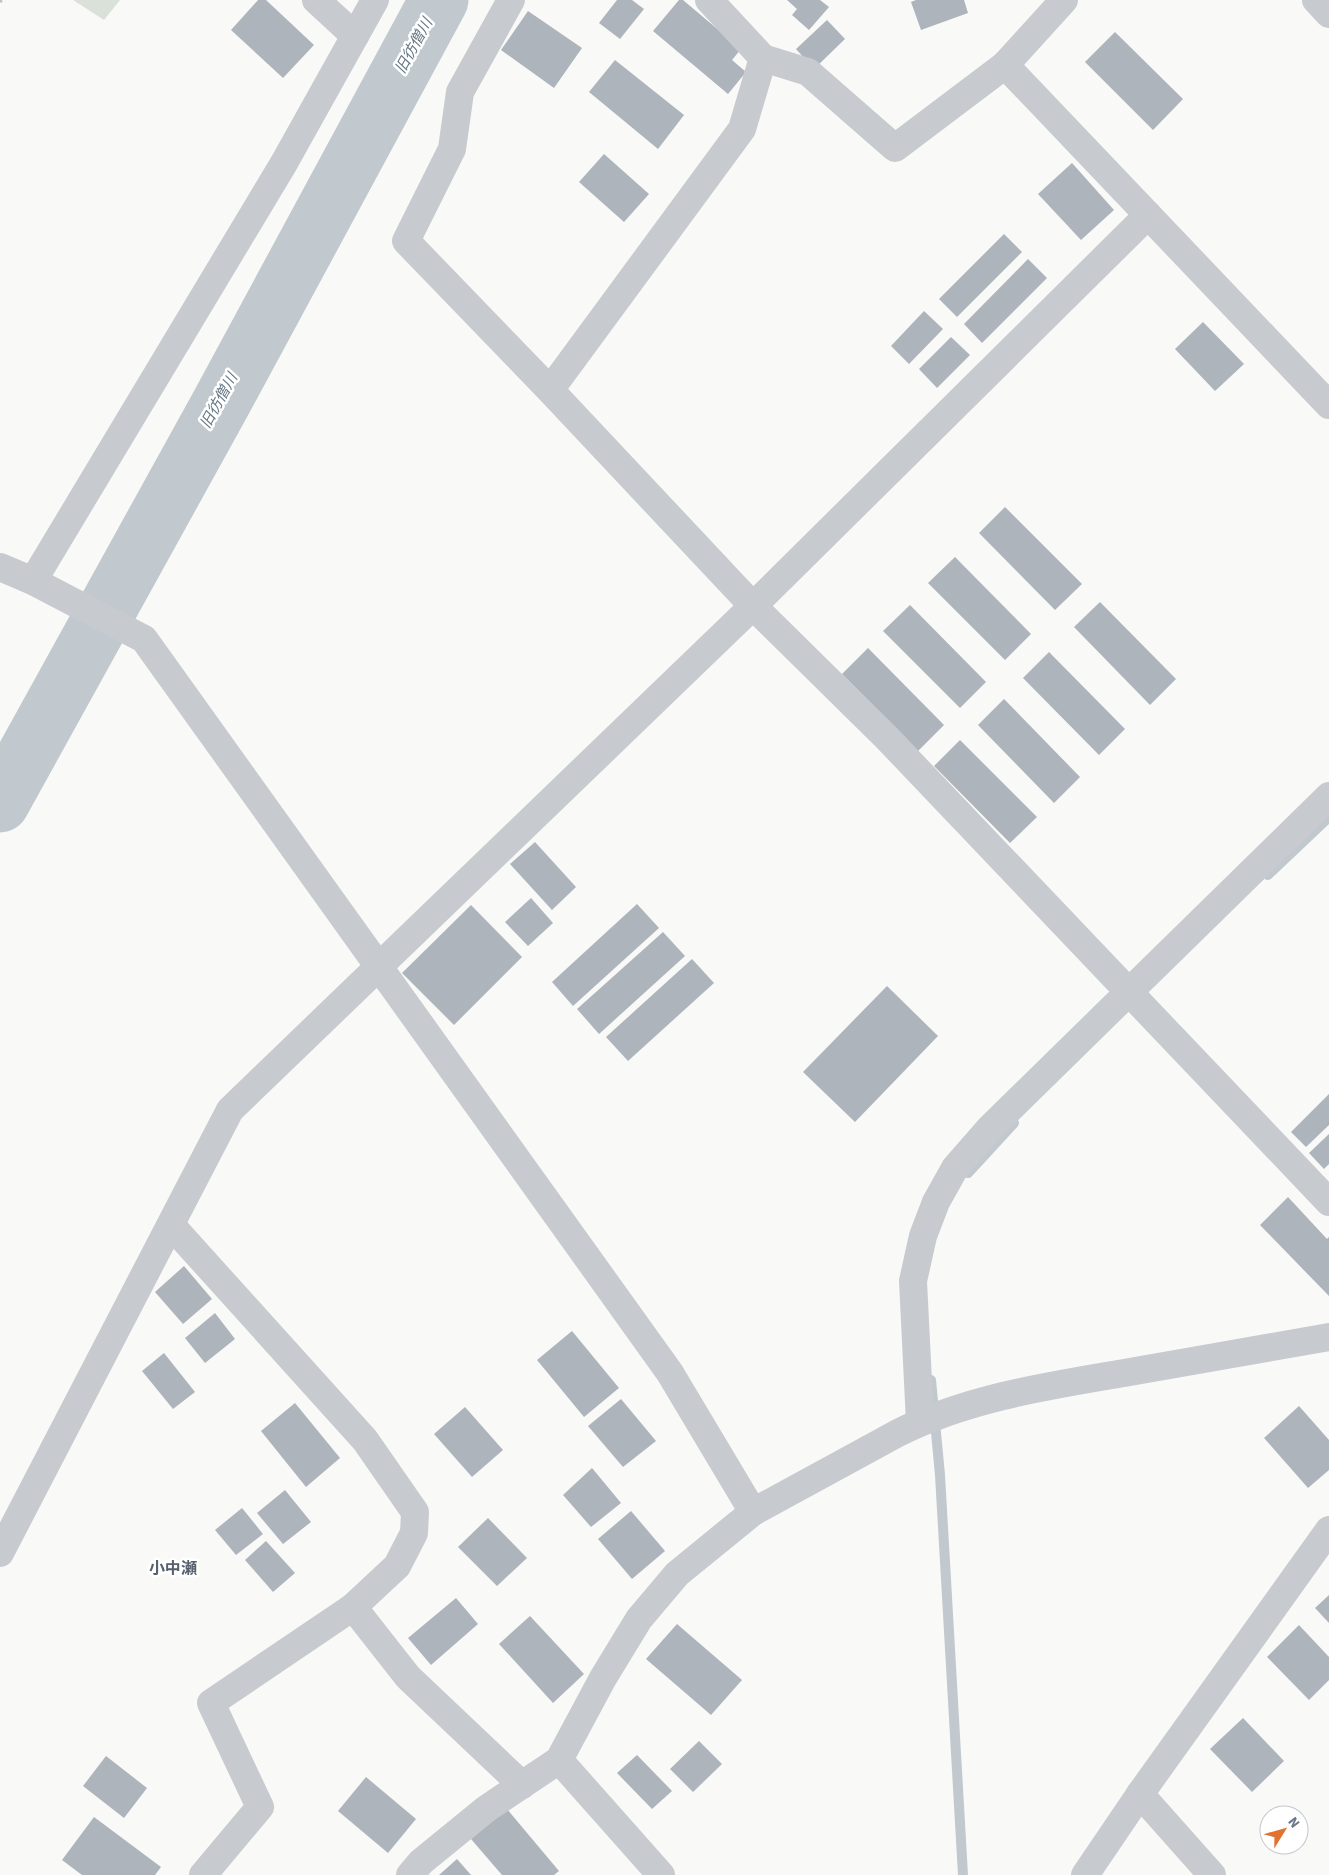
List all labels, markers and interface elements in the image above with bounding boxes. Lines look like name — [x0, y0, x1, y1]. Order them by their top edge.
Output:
water label: 旧彷僧川 — [390, 13, 439, 77]
water label: 旧彷僧川 — [195, 368, 244, 432]
district label: 小中瀬 — [149, 1558, 197, 1580]
north arrow — [1259, 1805, 1309, 1855]
text: N — [1283, 1813, 1304, 1833]

